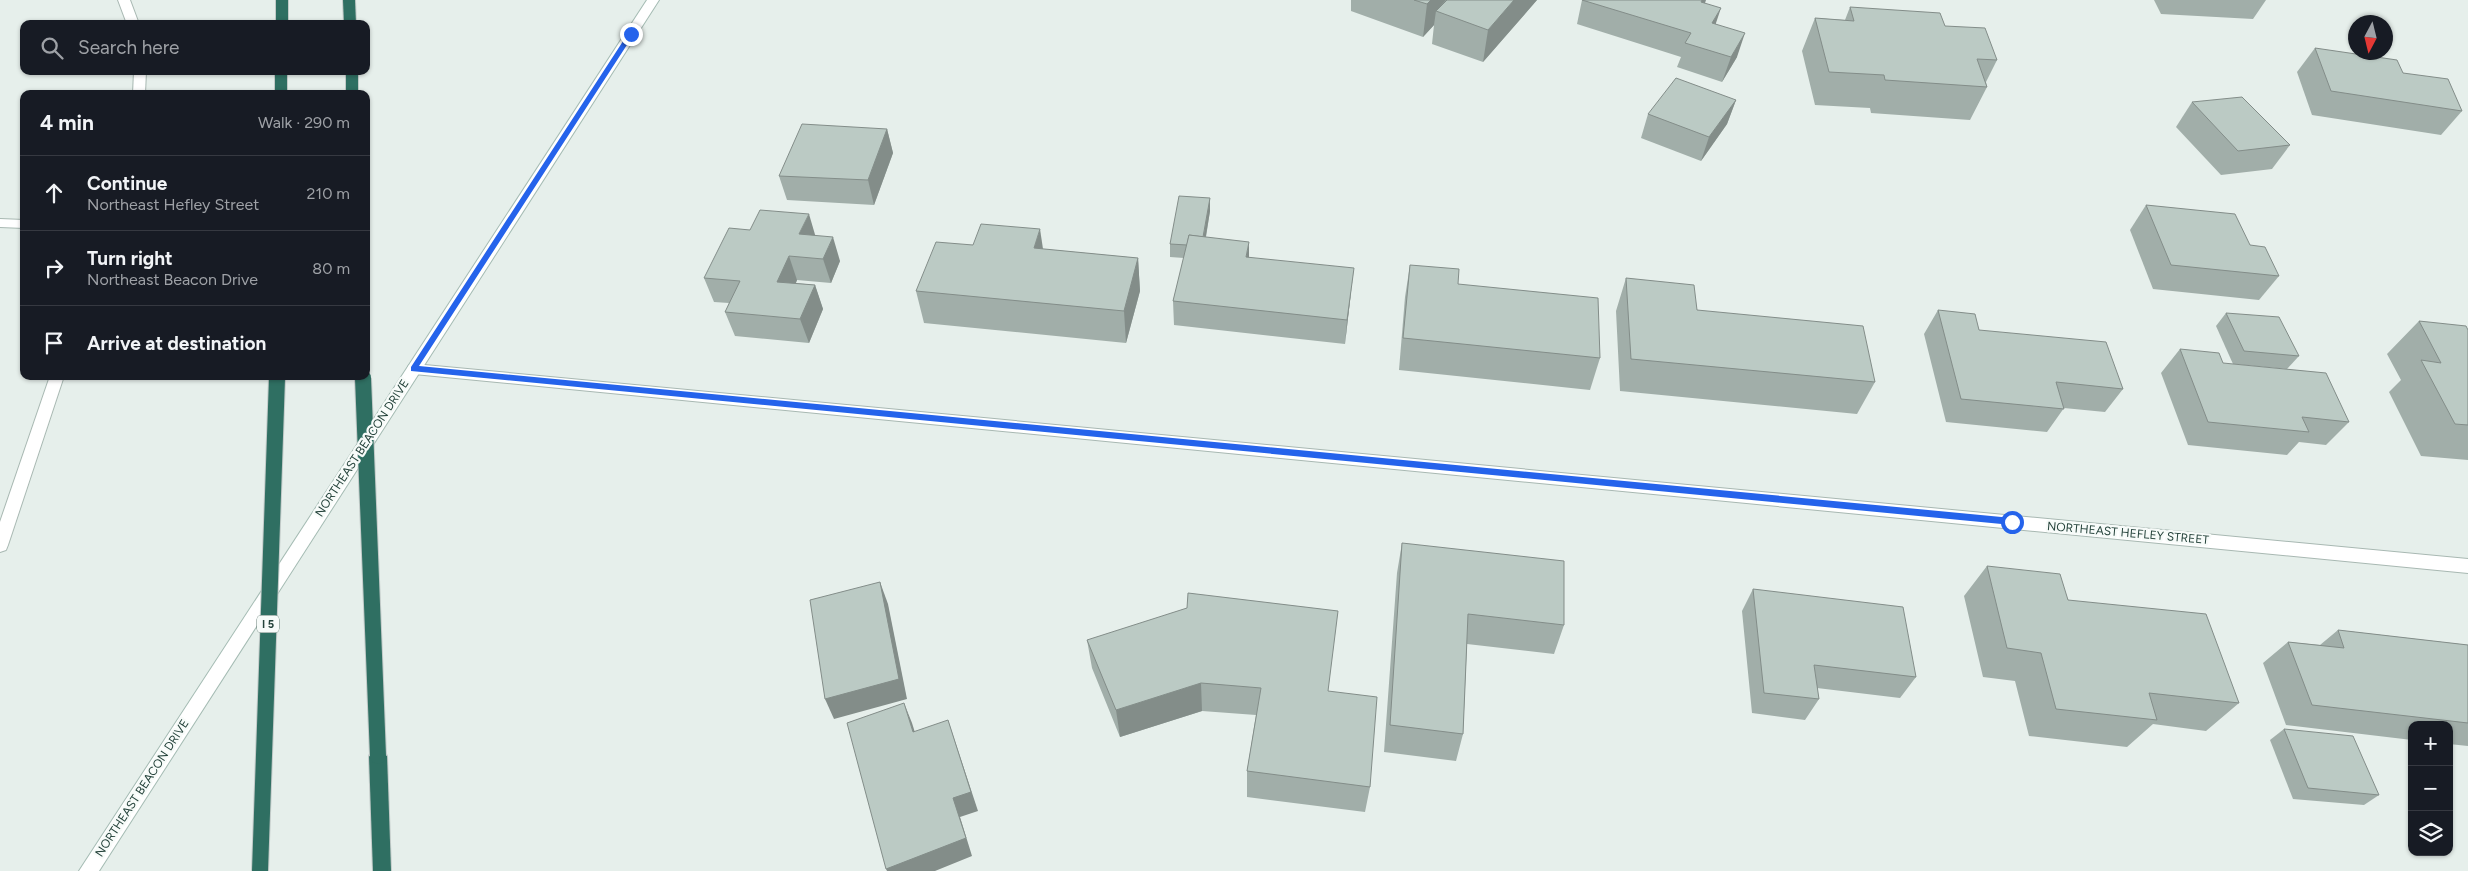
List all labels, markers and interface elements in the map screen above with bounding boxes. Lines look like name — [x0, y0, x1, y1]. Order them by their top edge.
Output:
north arrow — [2348, 15, 2393, 60]
search box — [20, 20, 370, 75]
route end — [620, 23, 643, 46]
icon: search — [38, 34, 66, 62]
text: Search here — [78, 36, 180, 59]
text: 4 min — [40, 110, 94, 135]
text: Walk · 290 m — [258, 113, 350, 132]
text: Continue — [87, 172, 167, 195]
icon: ahead — [40, 179, 68, 207]
text: 210 m — [307, 184, 350, 203]
text: Northeast Hefley Street — [87, 195, 259, 214]
text: Turn right — [87, 247, 173, 270]
icon: right — [40, 254, 68, 282]
text: 80 m — [312, 259, 350, 278]
text: Northeast Beacon Drive — [87, 270, 258, 289]
icon: arrive — [40, 329, 68, 357]
text: Arrive at destination — [87, 332, 266, 355]
street label: NORTHEAST BEACON DRIVE — [312, 377, 412, 519]
route start — [2001, 511, 2024, 534]
street label: NORTHEAST HEFLEY STREET — [2046, 519, 2210, 547]
road number: I 5 — [257, 616, 279, 632]
street label: NORTHEAST BEACON DRIVE — [92, 717, 192, 859]
map controls — [2408, 721, 2453, 856]
button: + — [2408, 721, 2453, 766]
button: − — [2408, 766, 2453, 811]
button: layers — [2408, 811, 2453, 856]

